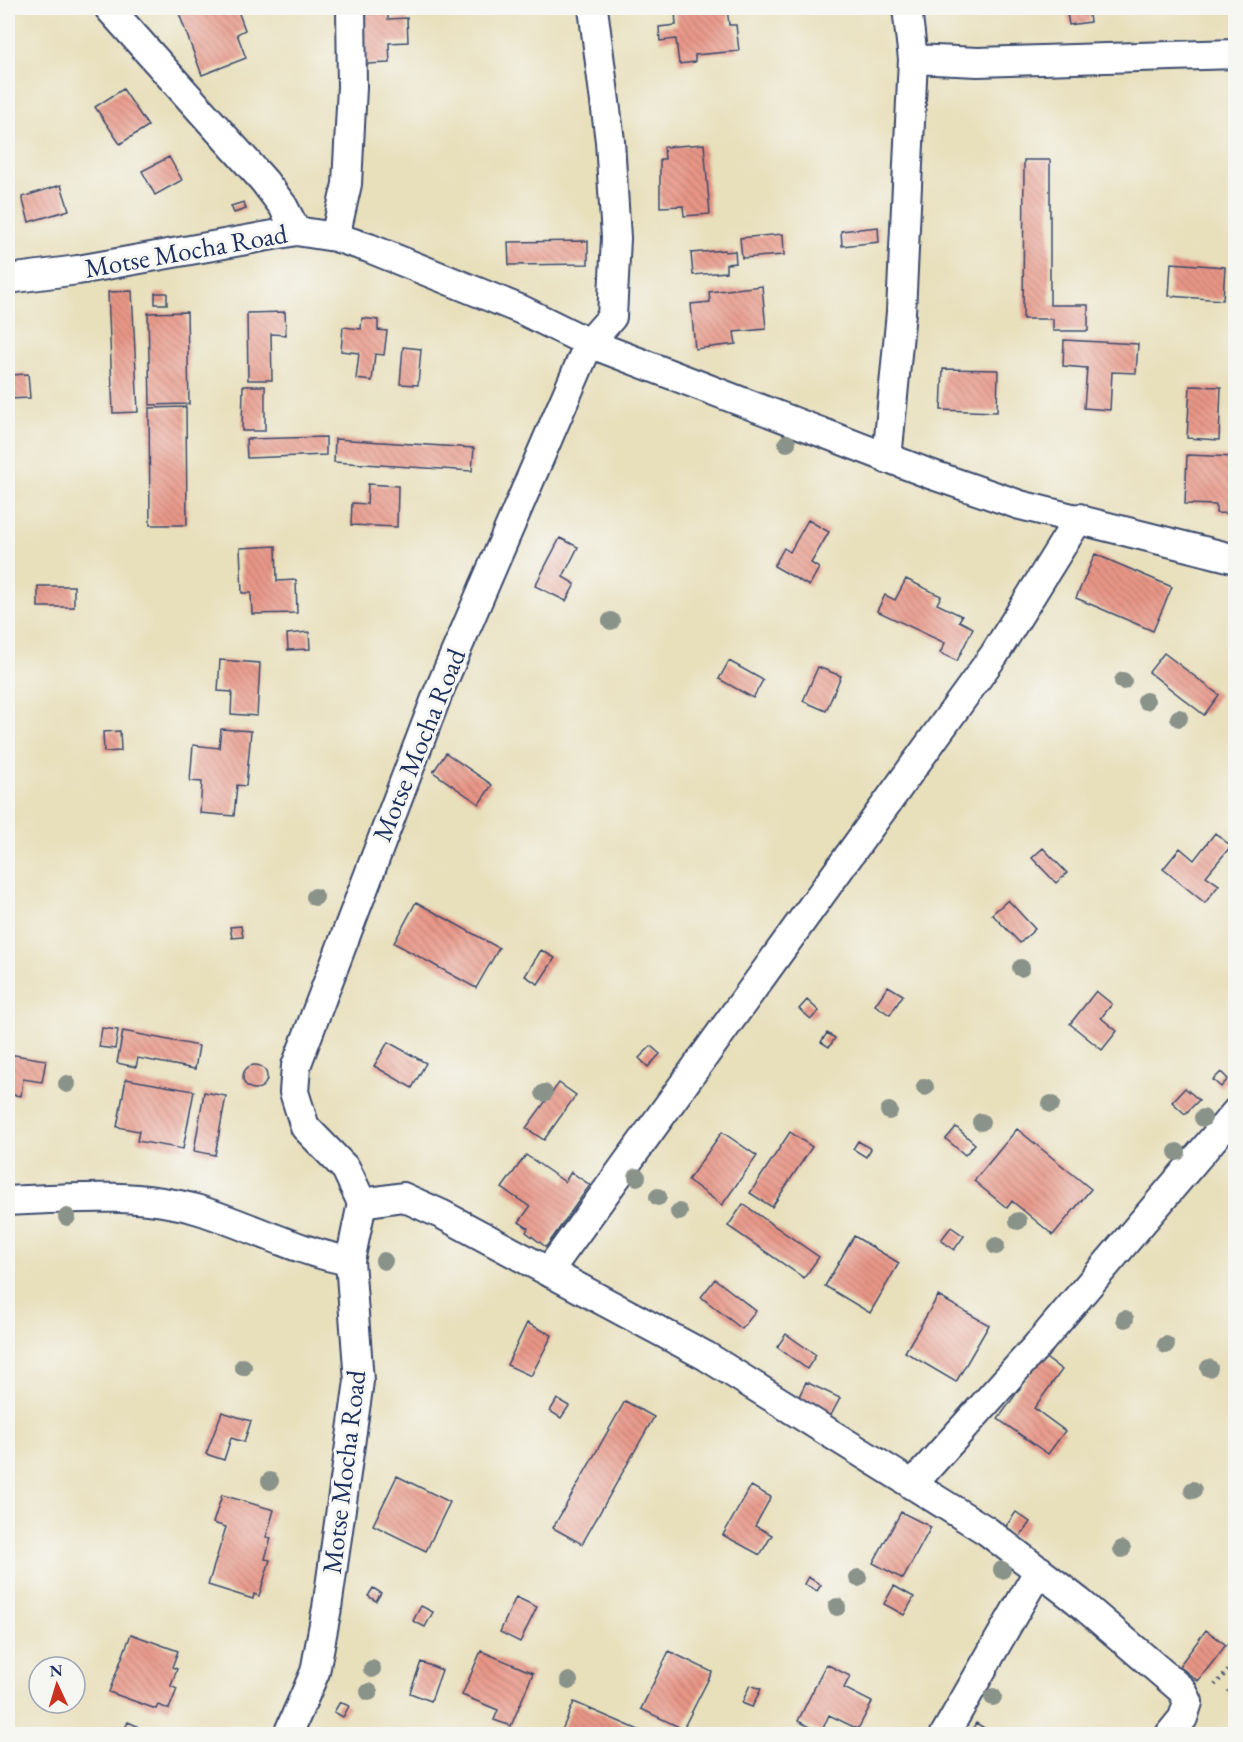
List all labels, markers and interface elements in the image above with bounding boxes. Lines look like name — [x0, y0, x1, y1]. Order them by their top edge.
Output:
street label: Motse Mocha Road — [82, 215, 290, 286]
street label: Motse Mocha Road — [364, 643, 473, 846]
street label: Motse Mocha Road — [314, 1368, 373, 1576]
north arrow — [27, 1655, 87, 1715]
text: N — [49, 1660, 63, 1681]

